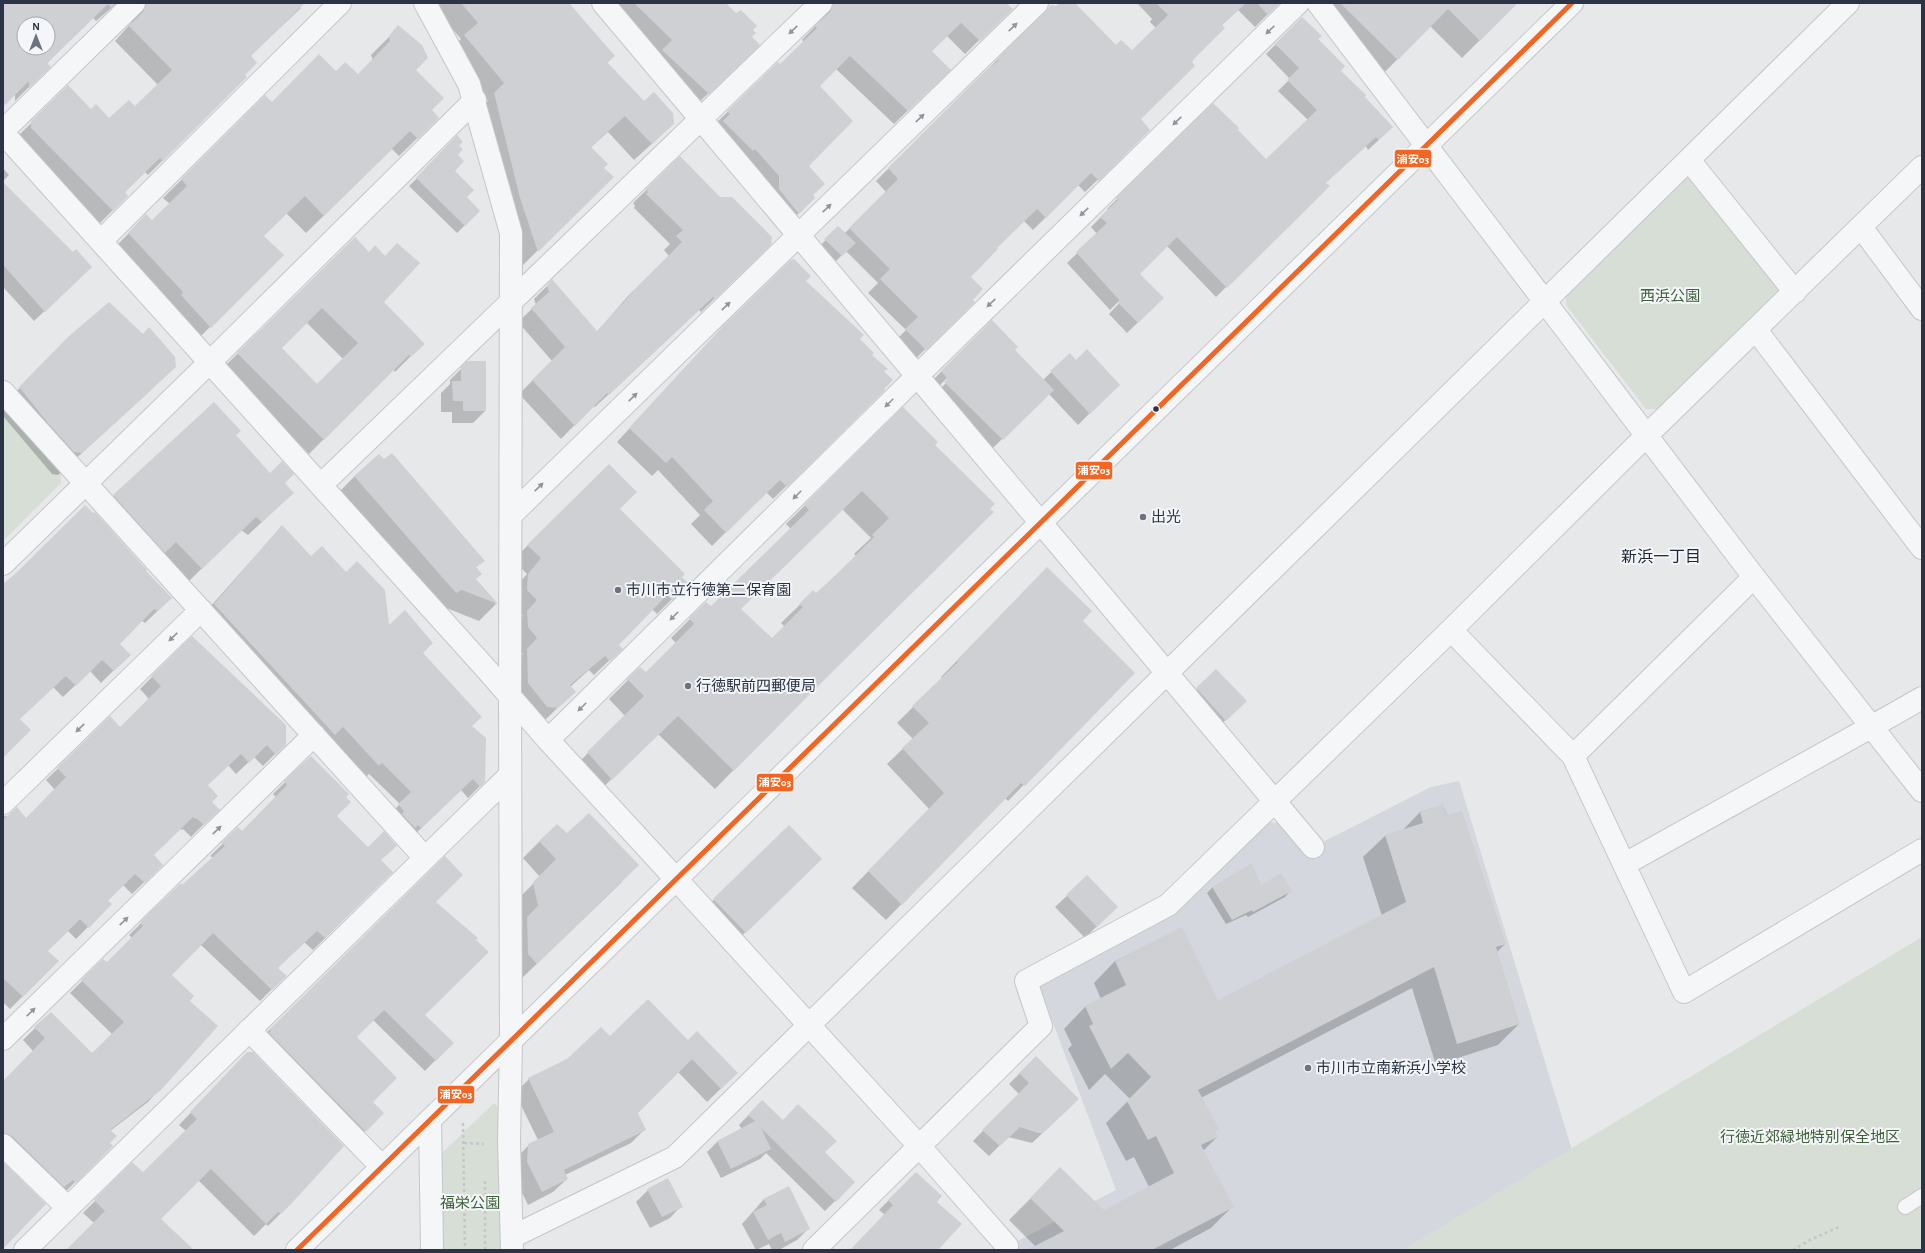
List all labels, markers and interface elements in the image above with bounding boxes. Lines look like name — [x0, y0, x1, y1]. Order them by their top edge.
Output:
north arrow — [16, 16, 56, 56]
text: N — [32, 21, 40, 32]
one-way arrow — [1008, 22, 1018, 32]
one-way arrow — [788, 25, 798, 35]
one-way arrow — [1265, 25, 1275, 35]
one-way arrow — [915, 113, 925, 122]
one-way arrow — [1172, 116, 1182, 126]
line badge: 浦安03 — [1394, 149, 1432, 168]
text: 浦安03 — [1397, 153, 1429, 165]
one-way arrow — [822, 204, 832, 213]
one-way arrow — [1079, 207, 1089, 217]
park label: 西浜公園 — [1640, 288, 1700, 304]
one-way arrow — [986, 298, 996, 308]
one-way arrow — [721, 301, 731, 311]
one-way arrow — [628, 392, 638, 402]
one-way arrow — [884, 398, 894, 408]
unlabelled marker — [1151, 404, 1161, 414]
line badge: 浦安03 — [1075, 461, 1113, 480]
text: 浦安03 — [1078, 464, 1110, 476]
one-way arrow — [534, 482, 544, 492]
one-way arrow — [792, 490, 802, 500]
place label: 出光 — [1151, 509, 1181, 525]
marker: 出光 — [1138, 512, 1148, 522]
district label: 新浜一丁目 — [1621, 548, 1701, 565]
place label: 市川市立行徳第二保育園 — [626, 582, 791, 598]
marker: 市川市立行徳第二保育園 — [613, 585, 623, 595]
one-way arrow — [669, 611, 679, 621]
one-way arrow — [168, 632, 178, 642]
place label: 行徳駅前四郵便局 — [696, 678, 816, 694]
marker: 行徳駅前四郵便局 — [683, 681, 693, 691]
one-way arrow — [577, 702, 587, 712]
one-way arrow — [75, 723, 85, 733]
line badge: 浦安03 — [756, 773, 794, 792]
text: 浦安03 — [759, 776, 791, 788]
one-way arrow — [212, 825, 222, 835]
one-way arrow — [119, 916, 129, 926]
one-way arrow — [26, 1007, 36, 1017]
place label: 市川市立南新浜小学校 — [1316, 1060, 1466, 1076]
marker: 市川市立南新浜小学校 — [1303, 1063, 1313, 1073]
line badge: 浦安03 — [437, 1085, 475, 1104]
text: 浦安03 — [440, 1088, 472, 1100]
park label: 行徳近郊緑地特別保全地区 — [1720, 1129, 1900, 1145]
park label: 福栄公園 — [440, 1195, 500, 1211]

